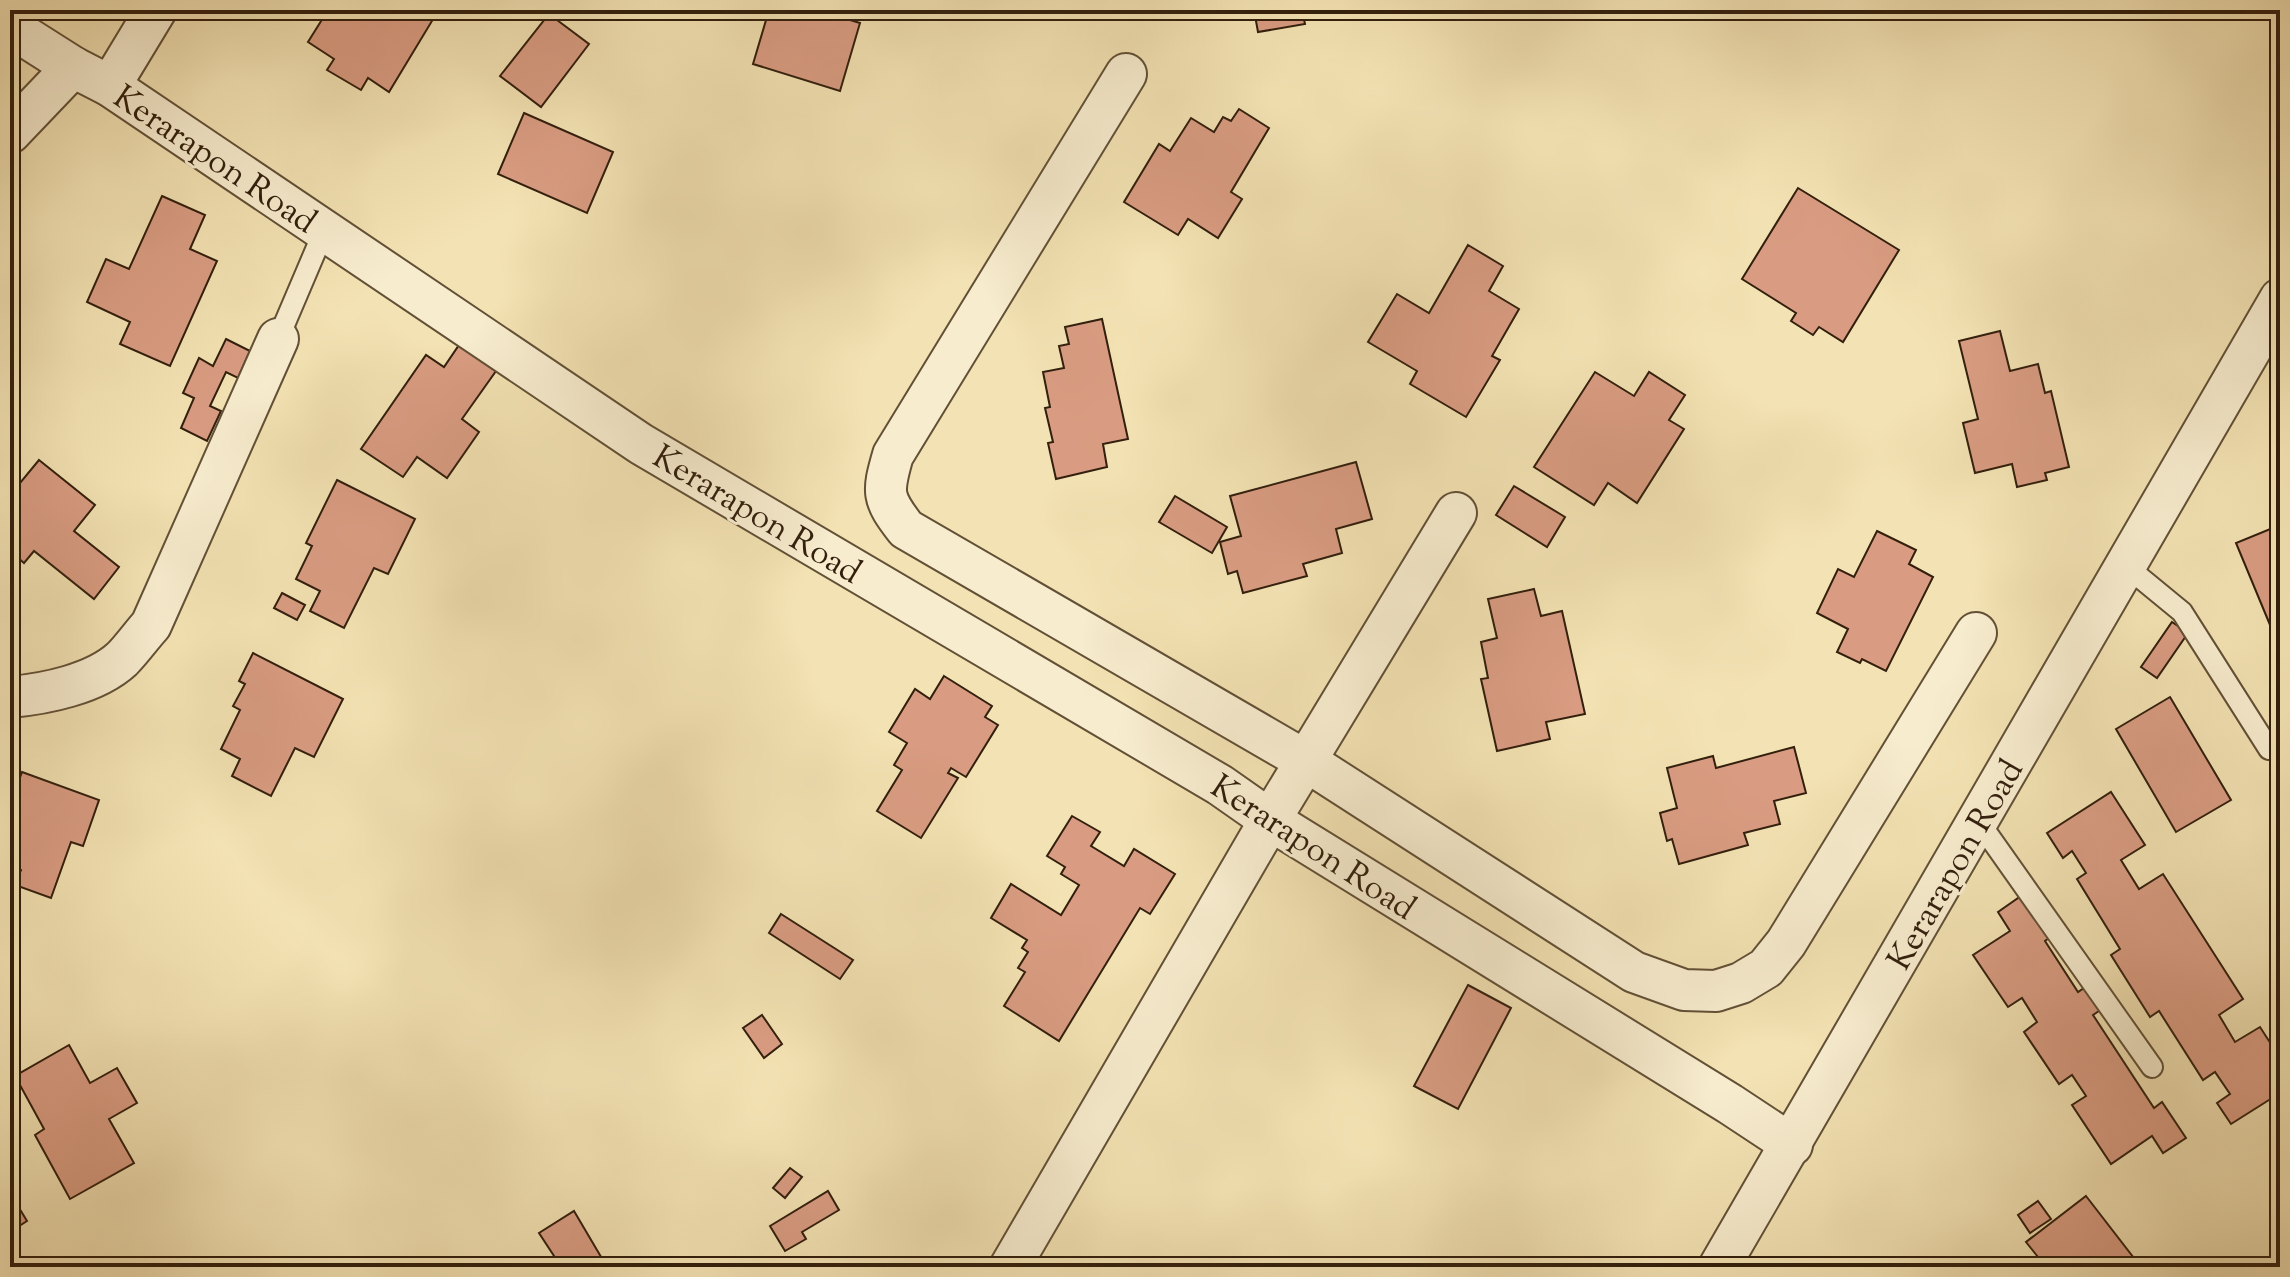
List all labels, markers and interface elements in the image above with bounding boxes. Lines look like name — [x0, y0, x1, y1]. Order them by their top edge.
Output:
street label: Kerarapon Road — [102, 75, 326, 247]
street label: Kerarapon Road — [642, 434, 870, 598]
street label: Kerarapon Road — [1877, 751, 2037, 980]
street label: Kerarapon Road — [1200, 764, 1424, 934]

